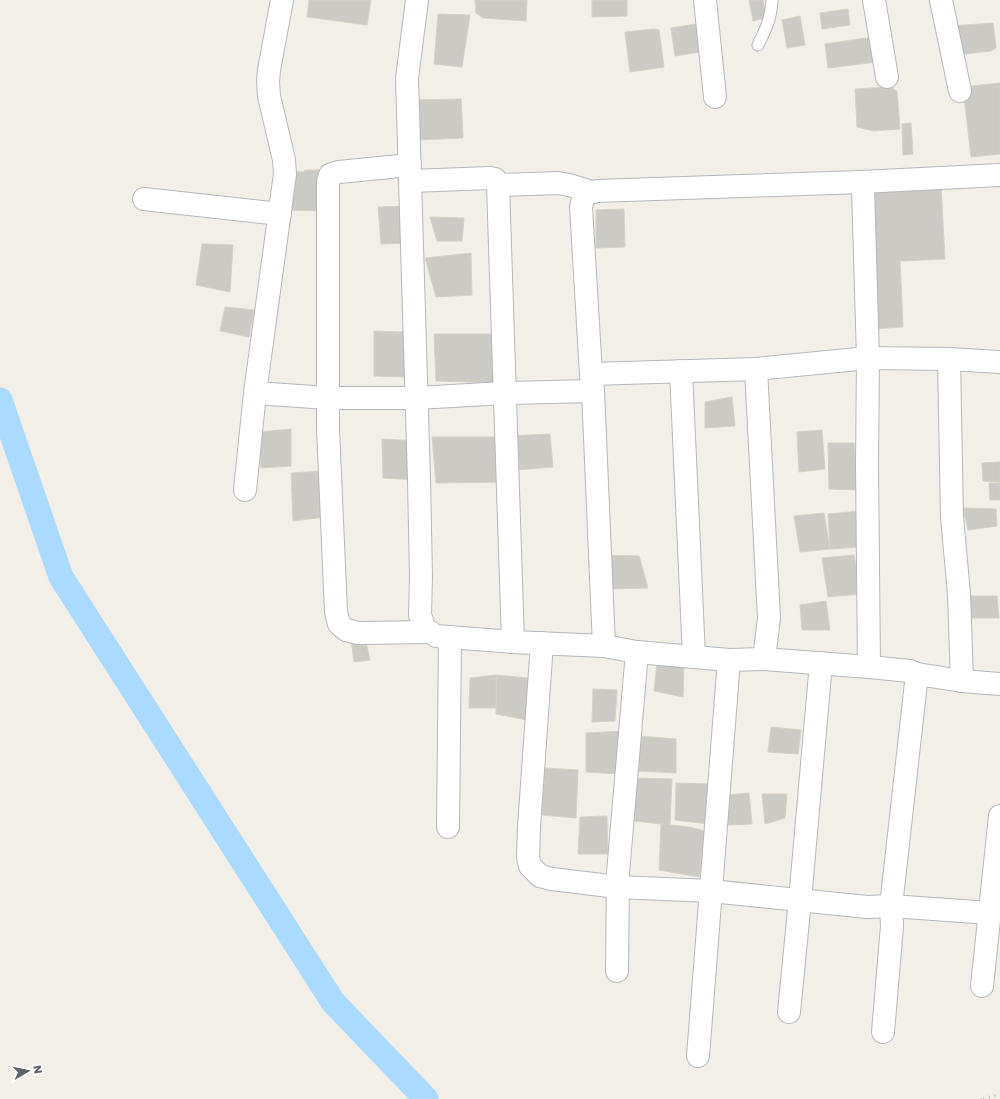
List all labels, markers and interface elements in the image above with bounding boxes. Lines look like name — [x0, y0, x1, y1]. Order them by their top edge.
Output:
north arrow — [8, 1051, 48, 1091]
text: N — [31, 1064, 45, 1075]

